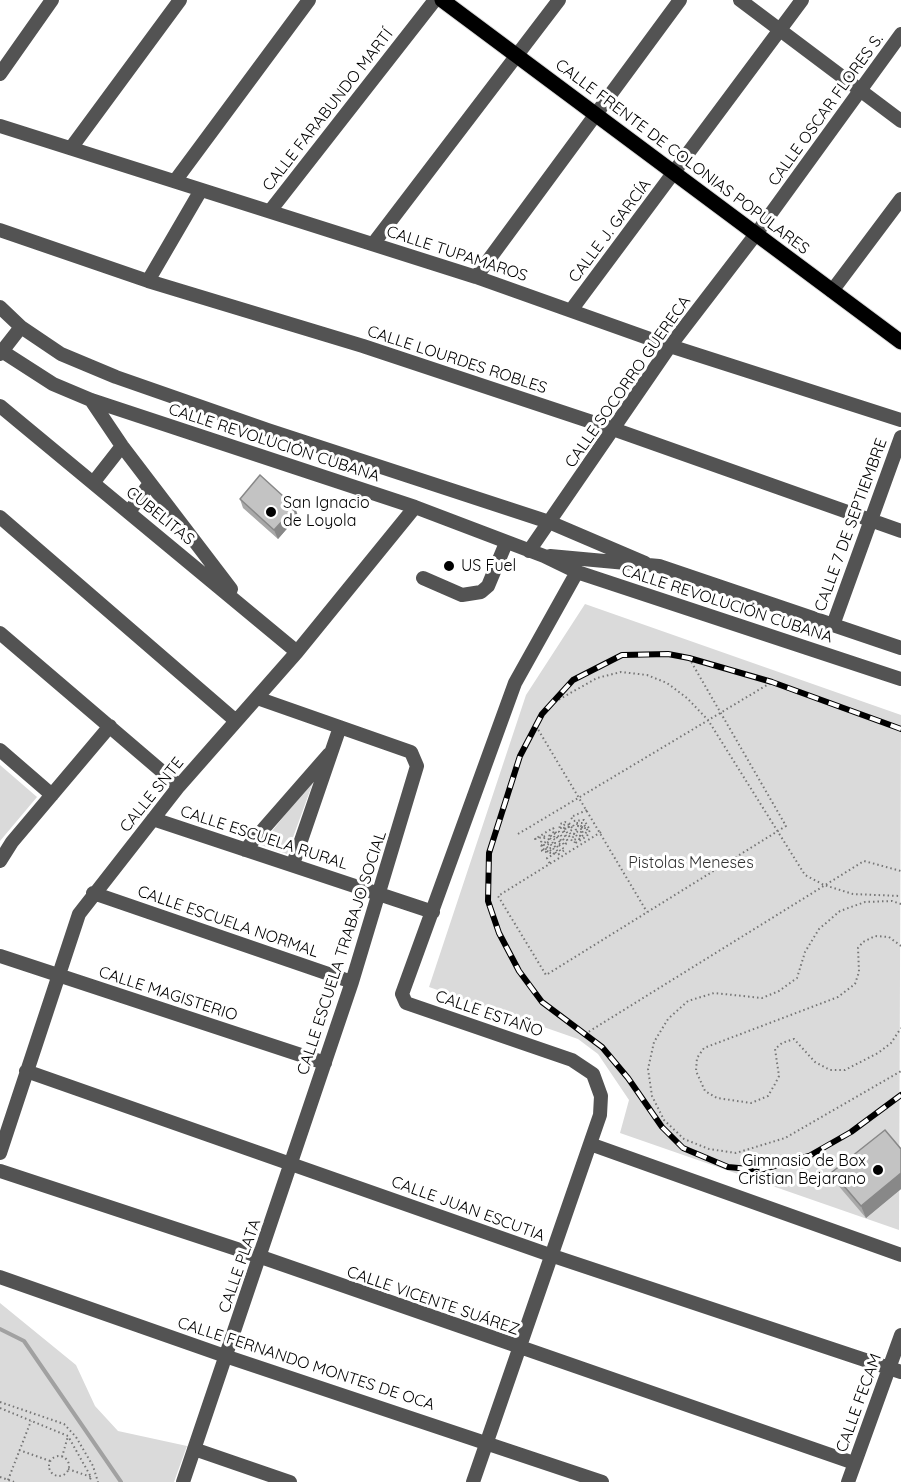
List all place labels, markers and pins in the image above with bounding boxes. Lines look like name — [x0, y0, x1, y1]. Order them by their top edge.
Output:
place label: San Ignacio de Loyola — [283, 493, 370, 531]
marker: San Ignacio de Loyola — [264, 505, 278, 519]
place label: US Fuel — [461, 556, 516, 576]
marker: US Fuel — [442, 559, 456, 573]
place label: Gimnasio de Box Cristian Bejarano — [738, 1151, 866, 1189]
marker: Gimnasio de Box Cristian Bejarano — [871, 1163, 885, 1177]

